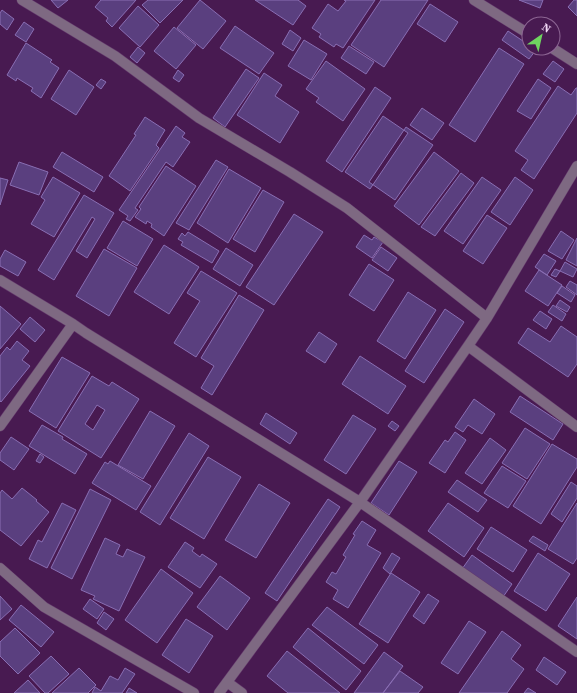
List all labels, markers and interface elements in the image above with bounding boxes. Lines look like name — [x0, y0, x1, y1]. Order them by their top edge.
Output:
north arrow — [521, 16, 561, 56]
text: N — [539, 20, 554, 37]

